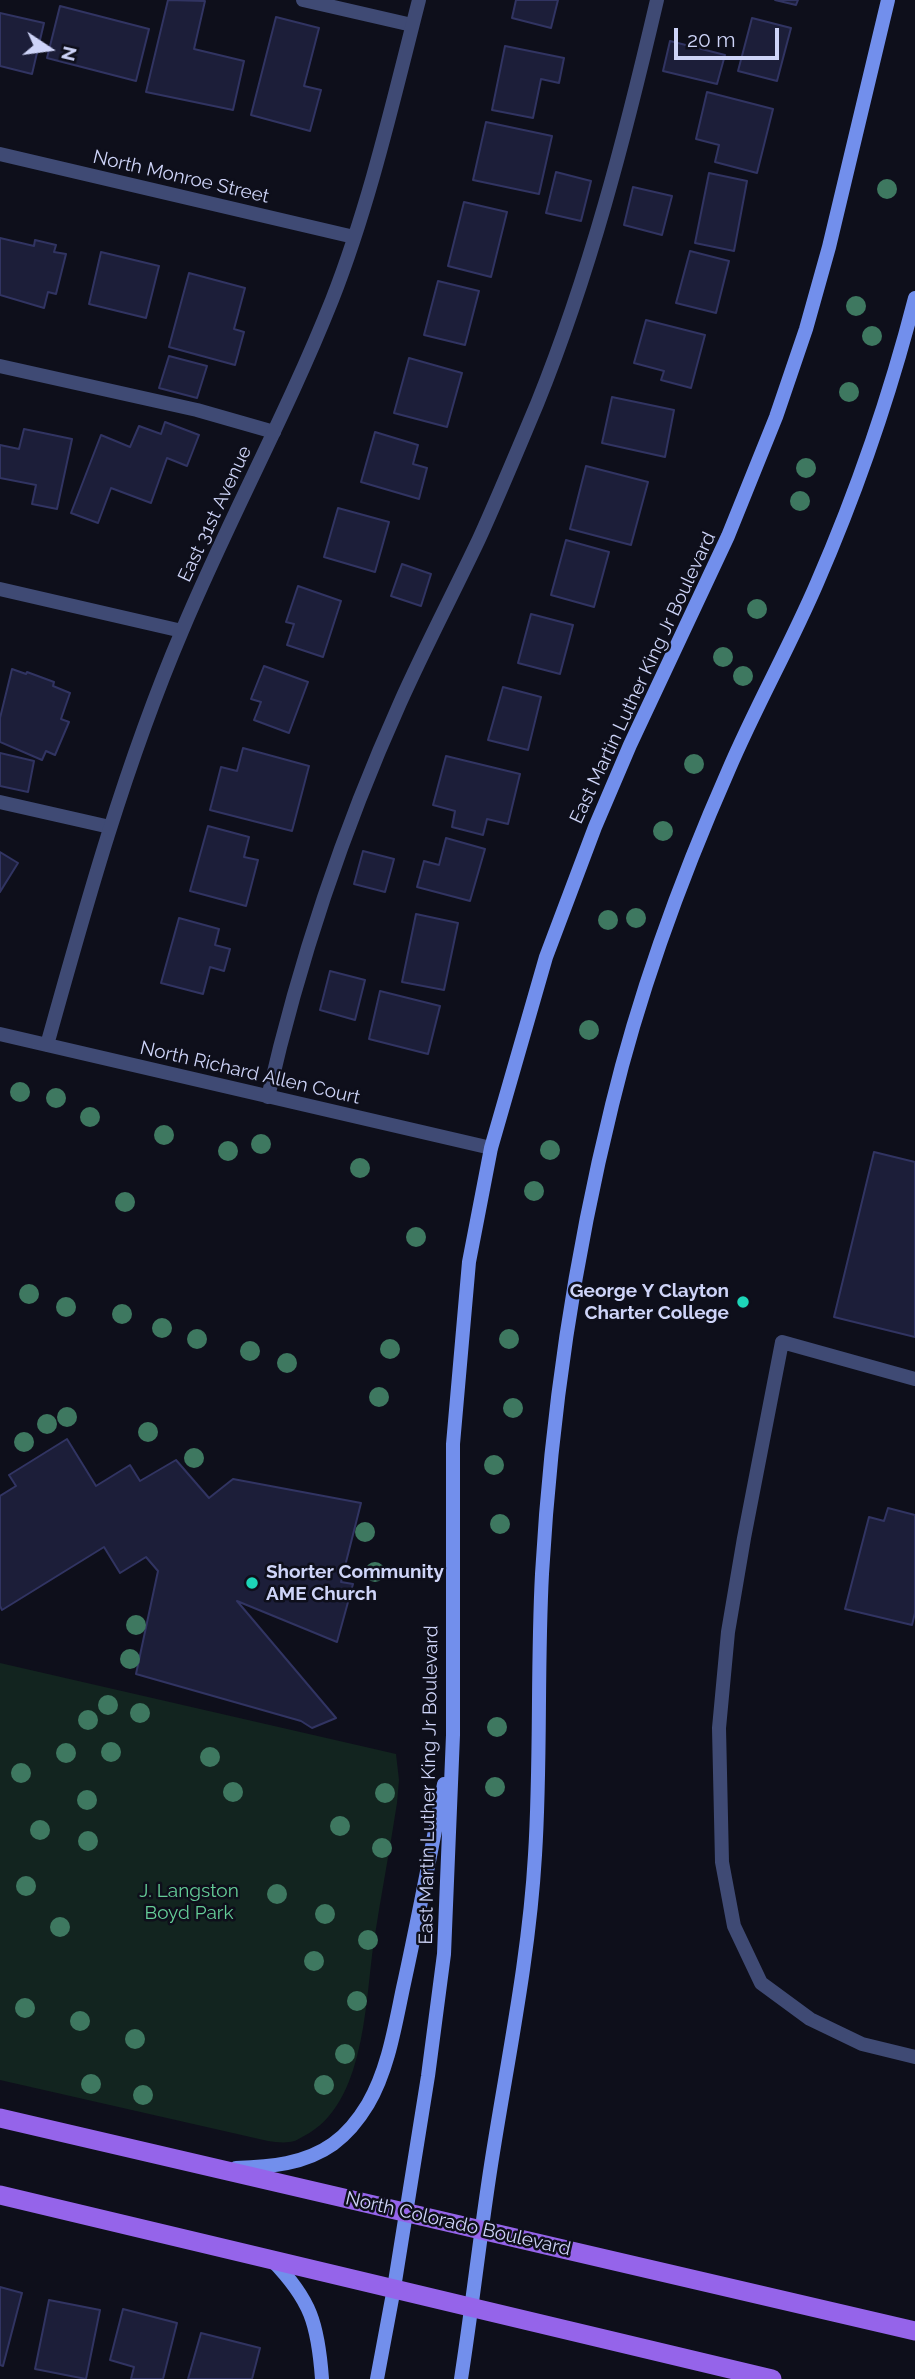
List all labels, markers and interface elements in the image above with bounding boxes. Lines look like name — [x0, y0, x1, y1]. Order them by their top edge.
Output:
north arrow — [14, 14, 84, 84]
scale bar — [677, 14, 782, 58]
text: 20 m — [687, 27, 735, 52]
text: N — [57, 44, 82, 63]
street label: North Monroe Street — [91, 146, 271, 208]
street label: East 31st Avenue — [173, 442, 257, 586]
street label: East Martin Luther King Jr Boulevard — [565, 529, 721, 827]
street label: North Richard Allen Court — [138, 1037, 362, 1109]
place label: George Y Clayton Charter College — [570, 1280, 729, 1324]
marker: George Y Clayton Charter College — [735, 1294, 751, 1310]
place label: Shorter Community AME Church — [266, 1561, 444, 1605]
marker: Shorter Community AME Church — [244, 1575, 260, 1591]
street label: East Martin Luther King Jr Boulevard — [415, 1625, 443, 1945]
park label: J. Langston Boyd Park — [139, 1880, 239, 1924]
street label: North Colorado Boulevard — [343, 2187, 573, 2261]

